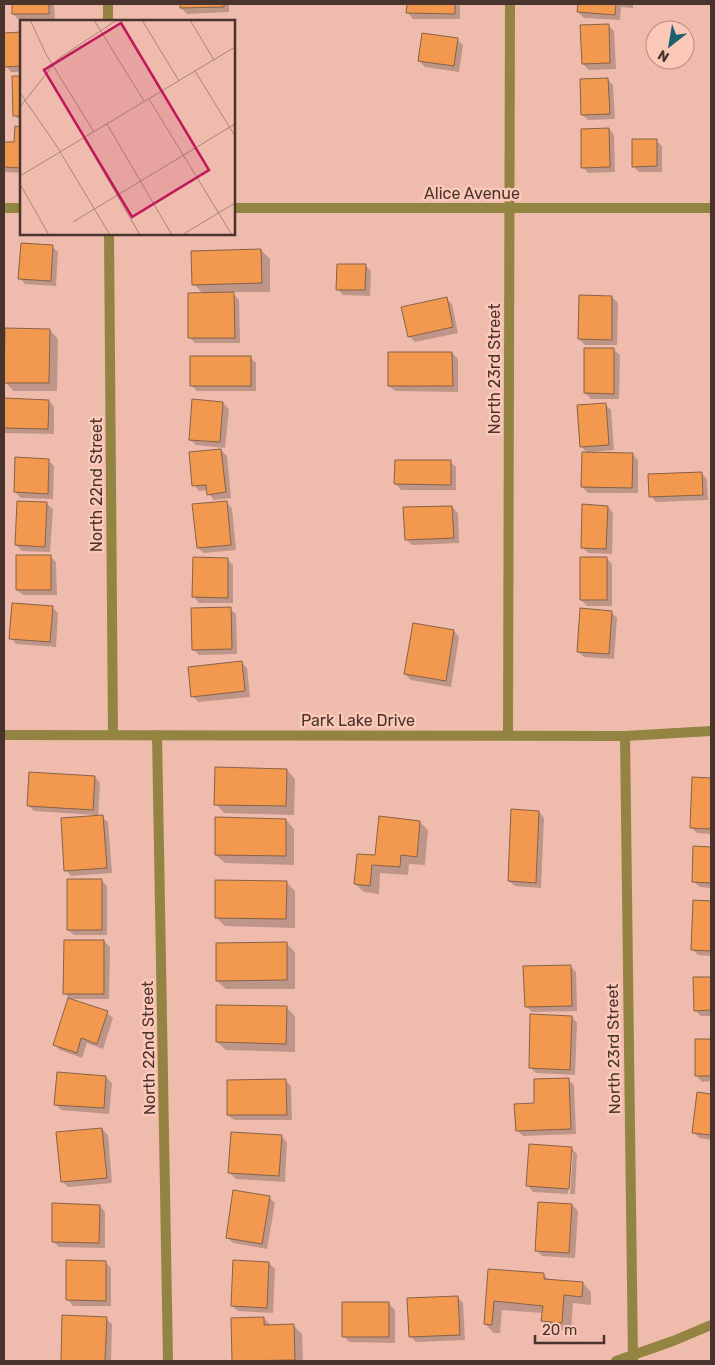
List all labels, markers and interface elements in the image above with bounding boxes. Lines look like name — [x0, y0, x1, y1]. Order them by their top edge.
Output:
inset map — [20, 20, 235, 235]
north arrow — [645, 20, 695, 70]
text: N — [655, 46, 672, 66]
street label: Alice Avenue — [424, 184, 520, 203]
street label: North 23rd Street — [485, 304, 504, 434]
street label: North 22nd Street — [87, 418, 106, 552]
street label: Park Lake Drive — [301, 711, 415, 730]
street label: North 22nd Street — [138, 981, 159, 1115]
street label: North 23rd Street — [603, 983, 624, 1115]
scale bar — [535, 1312, 604, 1344]
text: 20 m — [542, 1321, 577, 1339]

